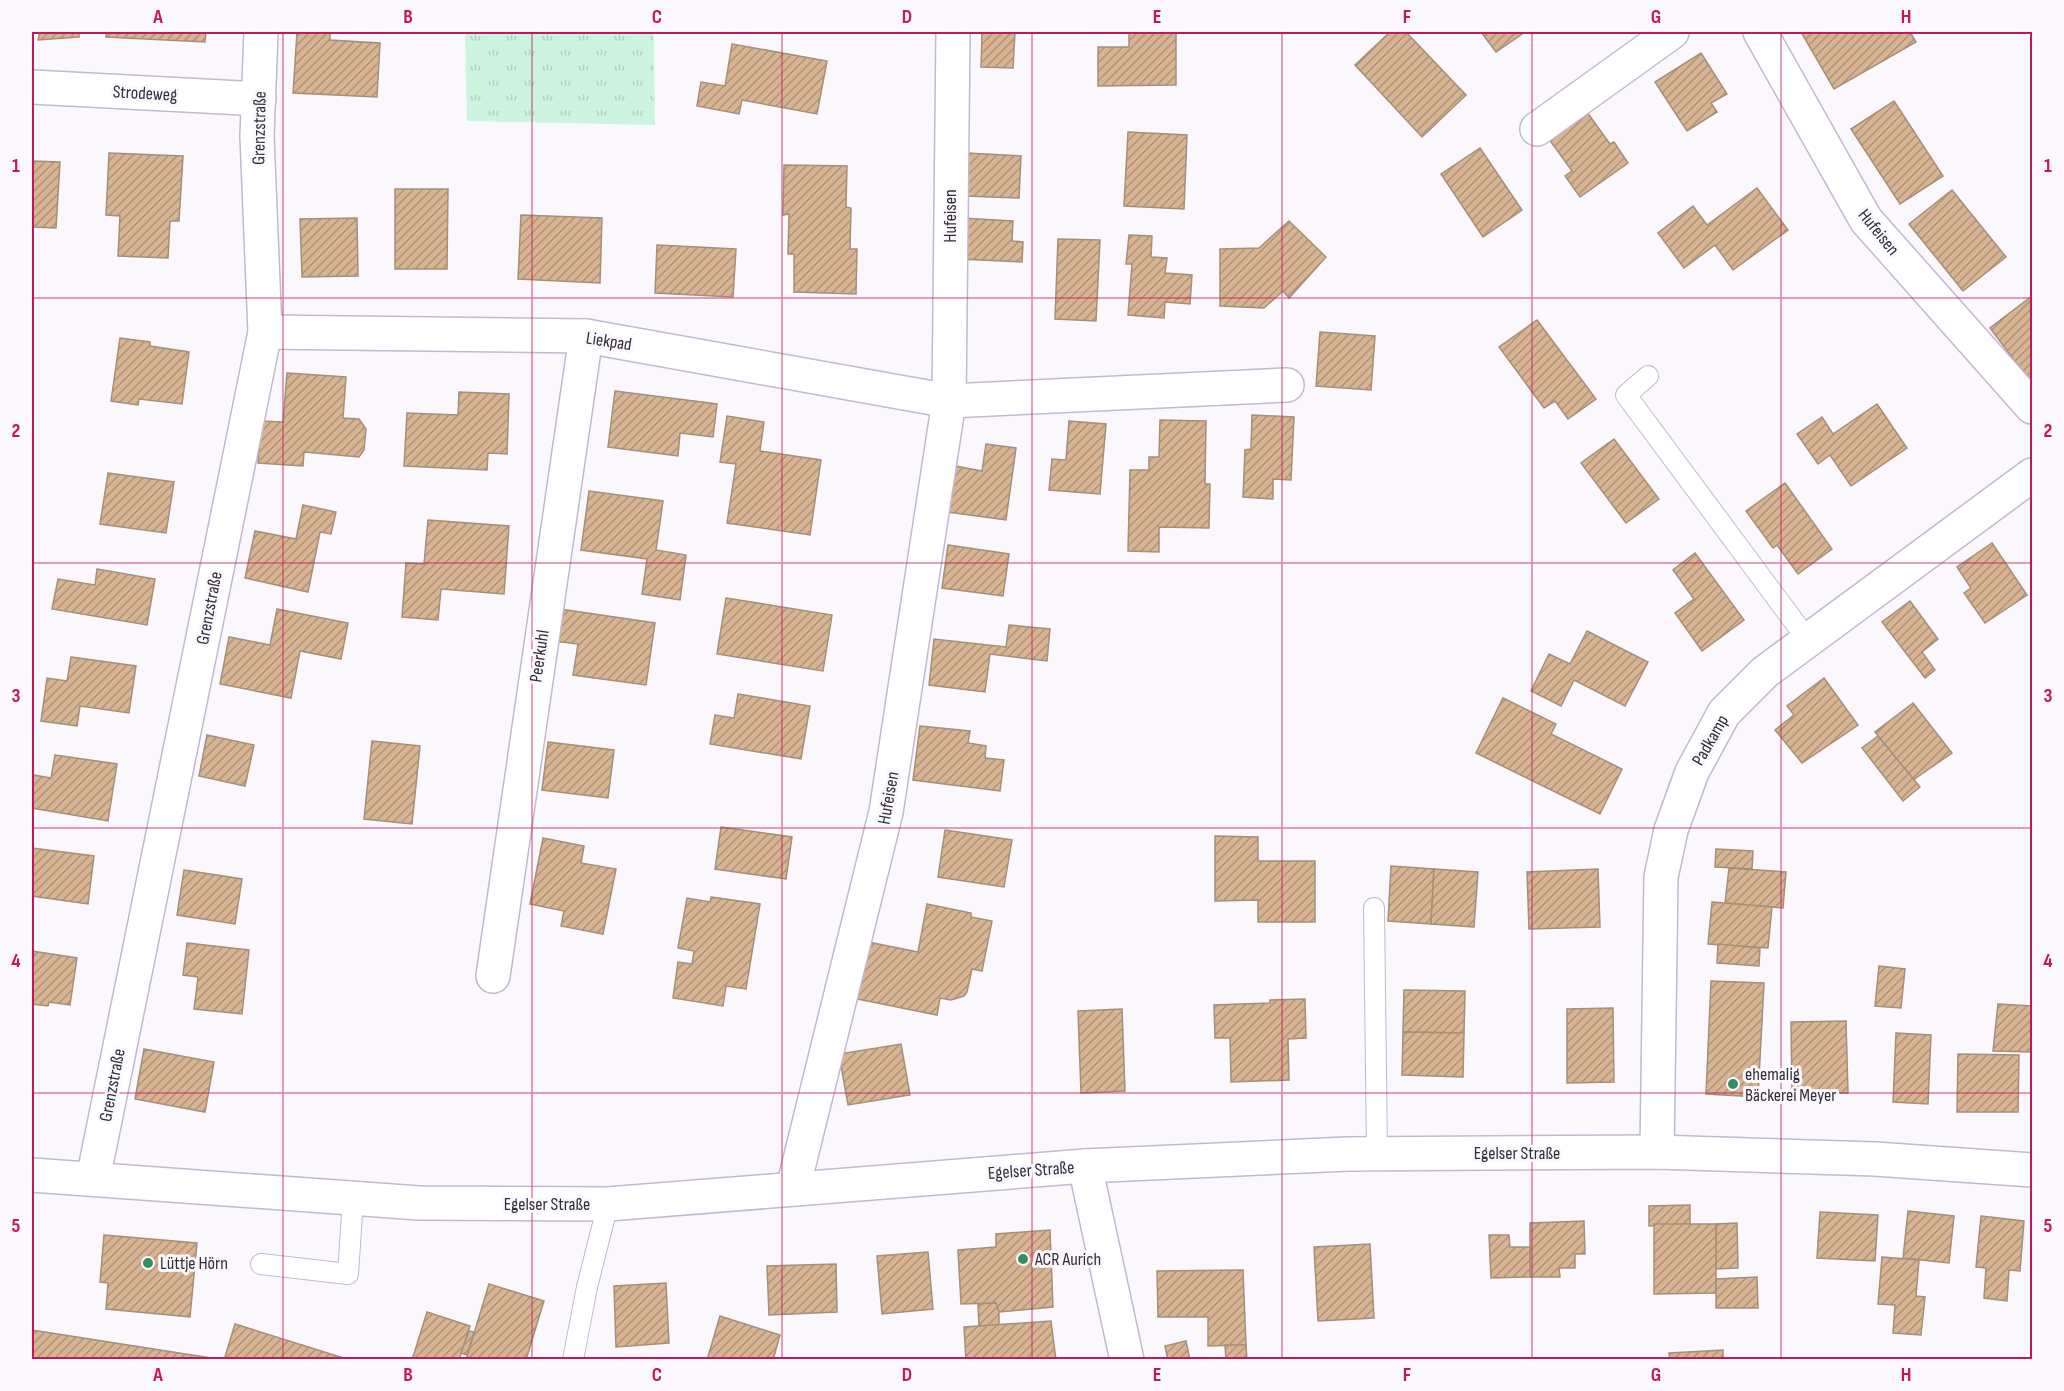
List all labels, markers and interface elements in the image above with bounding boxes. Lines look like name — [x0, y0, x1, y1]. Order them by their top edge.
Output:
text: A — [152, 5, 163, 29]
text: B — [403, 5, 413, 29]
text: C — [652, 5, 662, 29]
text: D — [902, 5, 912, 29]
text: E — [1153, 5, 1161, 29]
text: F — [1403, 5, 1411, 29]
text: G — [1651, 5, 1661, 29]
text: H — [1901, 5, 1911, 29]
street label: Strodeweg — [112, 81, 178, 106]
street label: Grenzstraße — [248, 91, 271, 165]
text: 1 — [12, 154, 20, 178]
text: 1 — [2044, 154, 2052, 178]
street label: Hufeisen — [940, 189, 961, 243]
street label: Hufeisen — [1854, 205, 1904, 260]
street label: Liekpad — [585, 328, 633, 355]
text: 2 — [12, 419, 20, 443]
text: 2 — [2044, 419, 2052, 443]
street label: Grenzstraße — [192, 570, 227, 646]
street label: Peerkuhl — [525, 629, 554, 684]
text: 3 — [12, 684, 21, 708]
text: 3 — [2044, 684, 2053, 708]
street label: Padkamp — [1688, 711, 1733, 769]
street label: Hufeisen — [874, 770, 903, 826]
text: 4 — [11, 949, 21, 973]
text: 4 — [2043, 949, 2053, 973]
street label: Grenzstraße — [95, 1047, 130, 1123]
place label: ehemalig Bäckerei Meyer — [1745, 1064, 1836, 1106]
marker: ehemalig Bäckerei Meyer — [1726, 1077, 1740, 1091]
street label: Egelser Straße — [1474, 1143, 1560, 1164]
street label: Egelser Straße — [987, 1157, 1075, 1184]
street label: Egelser Straße — [504, 1194, 590, 1215]
text: 5 — [12, 1214, 21, 1238]
text: 5 — [2044, 1214, 2053, 1238]
place label: ACR Aurich — [1034, 1249, 1101, 1270]
marker: ACR Aurich — [1016, 1252, 1030, 1266]
place label: Lüttje Hörn — [160, 1253, 228, 1274]
marker: Lüttje Hörn — [141, 1256, 155, 1270]
text: A — [152, 1363, 163, 1387]
text: B — [403, 1363, 413, 1387]
text: C — [652, 1363, 662, 1387]
text: D — [902, 1363, 912, 1387]
text: E — [1153, 1363, 1161, 1387]
text: F — [1403, 1363, 1411, 1387]
text: G — [1651, 1363, 1661, 1387]
text: H — [1901, 1363, 1911, 1387]

